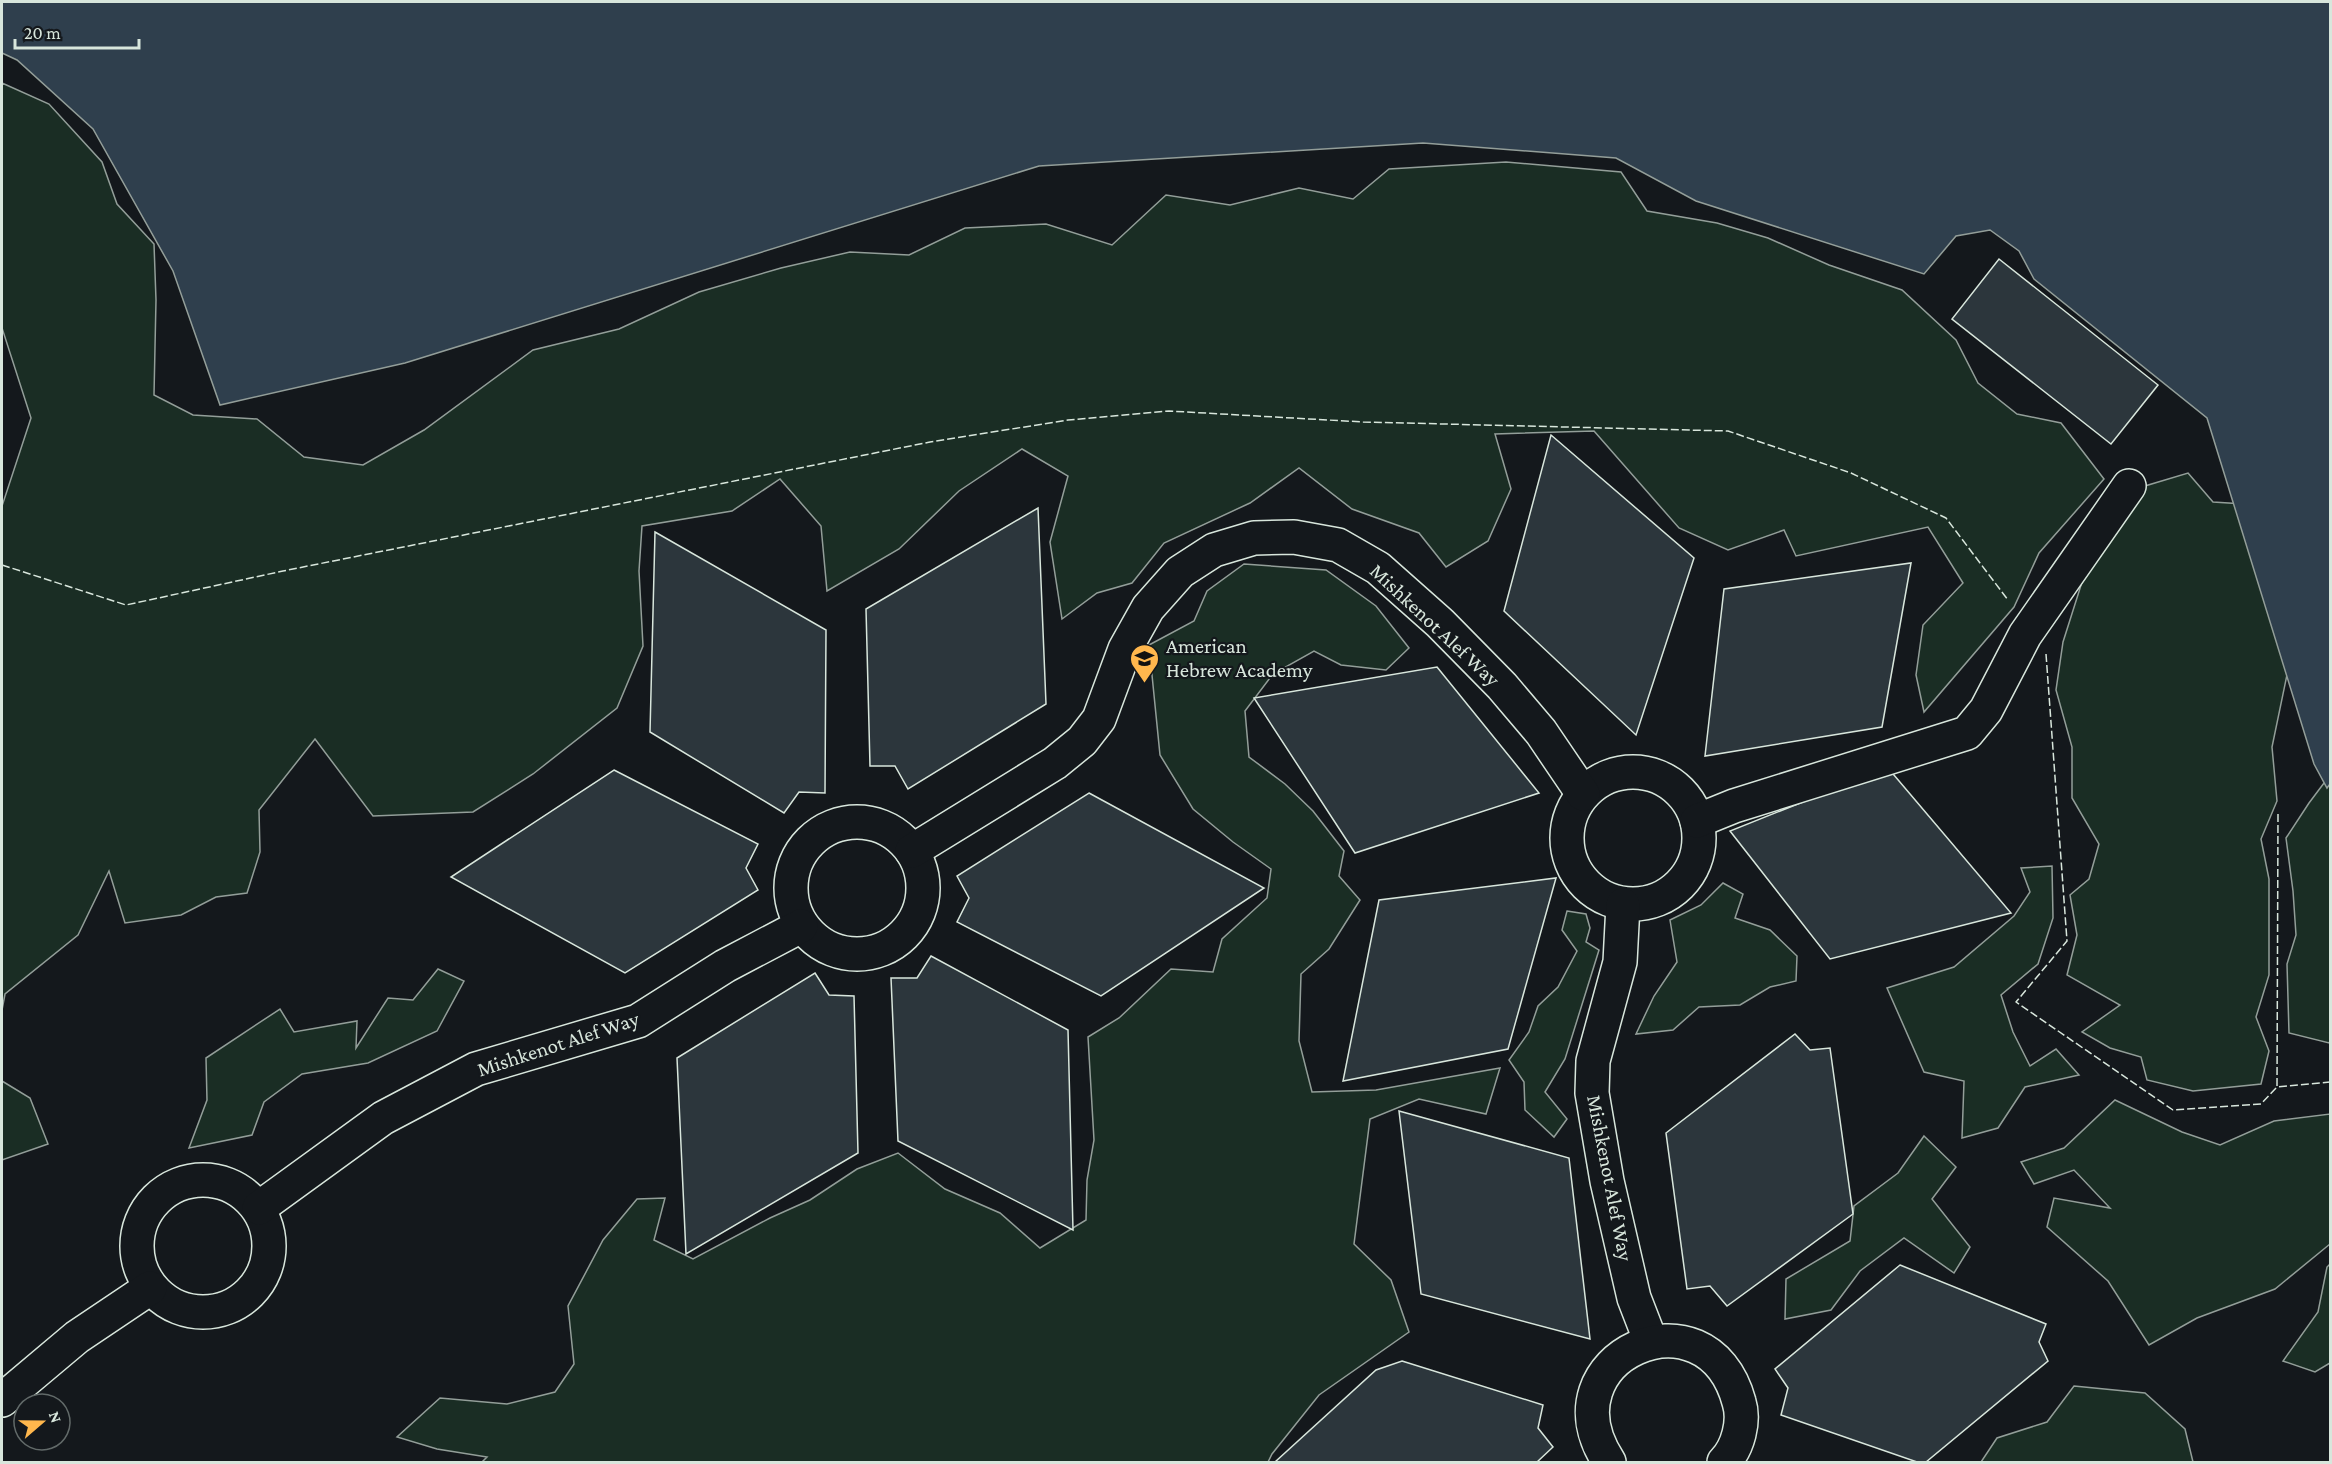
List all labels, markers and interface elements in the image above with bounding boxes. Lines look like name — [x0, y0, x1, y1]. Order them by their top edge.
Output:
scale bar — [15, 12, 140, 50]
text: 20 m — [24, 23, 61, 43]
street label: Mishkenot Alef Way — [1365, 559, 1505, 691]
place label: American Hebrew Academy — [1166, 634, 1313, 682]
school or university icon: American Hebrew Academy — [1129, 642, 1161, 684]
street label: Mishkenot Alef Way — [474, 1006, 642, 1081]
street label: Mishkenot Alef Way — [1582, 1093, 1638, 1263]
north arrow — [12, 1392, 72, 1452]
text: N — [46, 1409, 66, 1425]

